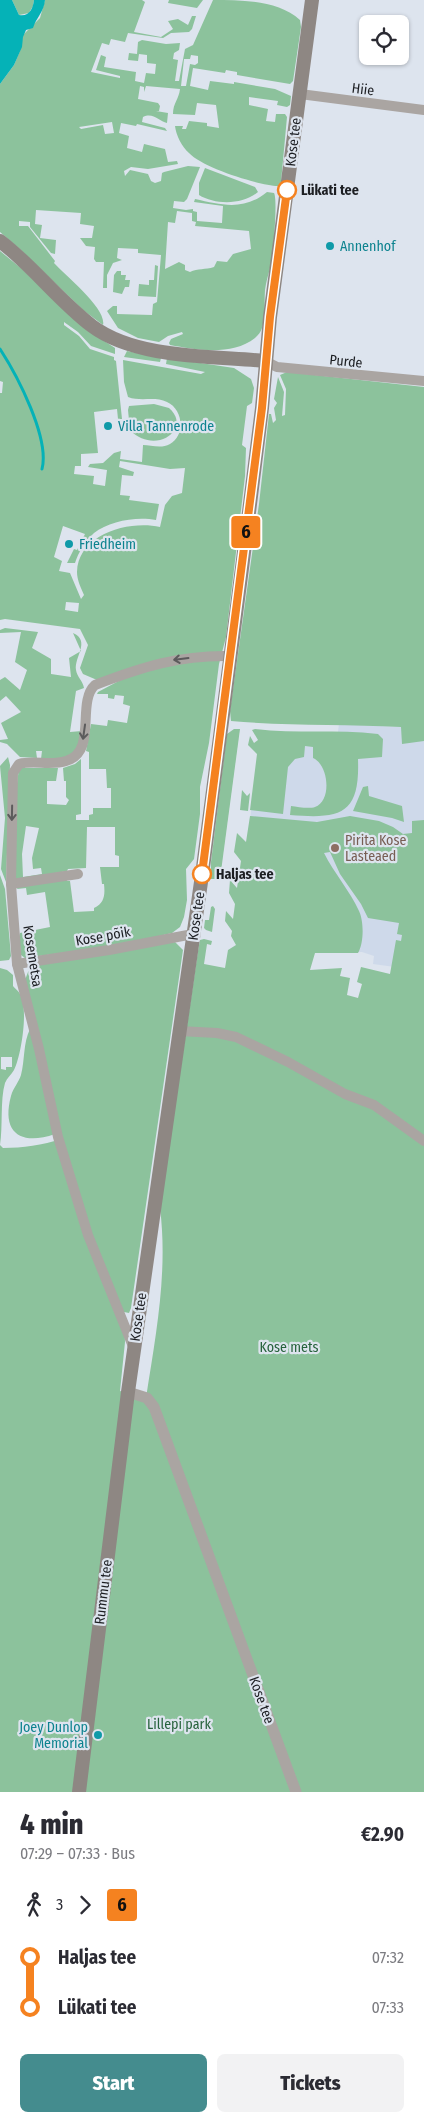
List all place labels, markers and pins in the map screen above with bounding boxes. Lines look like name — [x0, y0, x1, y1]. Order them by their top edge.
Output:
marker: Lükati tee — [277, 180, 297, 200]
place label: Lükati tee — [301, 182, 359, 199]
place label: Annenhof — [340, 238, 397, 255]
marker: Annenhof — [324, 240, 336, 252]
place label: Villa Tannenrode — [118, 418, 214, 435]
marker: Villa Tannenrode — [102, 420, 114, 432]
place label: Friedheim — [79, 536, 136, 553]
marker: Friedheim — [63, 538, 75, 550]
place label: Pirita Kose Lasteaed — [345, 832, 406, 865]
marker: Pirita Kose Lasteaed — [329, 842, 341, 854]
marker: Haljas tee — [192, 864, 212, 884]
place label: Haljas tee — [216, 866, 274, 883]
place label: Joey Dunlop Memorial — [19, 1719, 88, 1752]
marker: Joey Dunlop Memorial — [92, 1729, 104, 1741]

